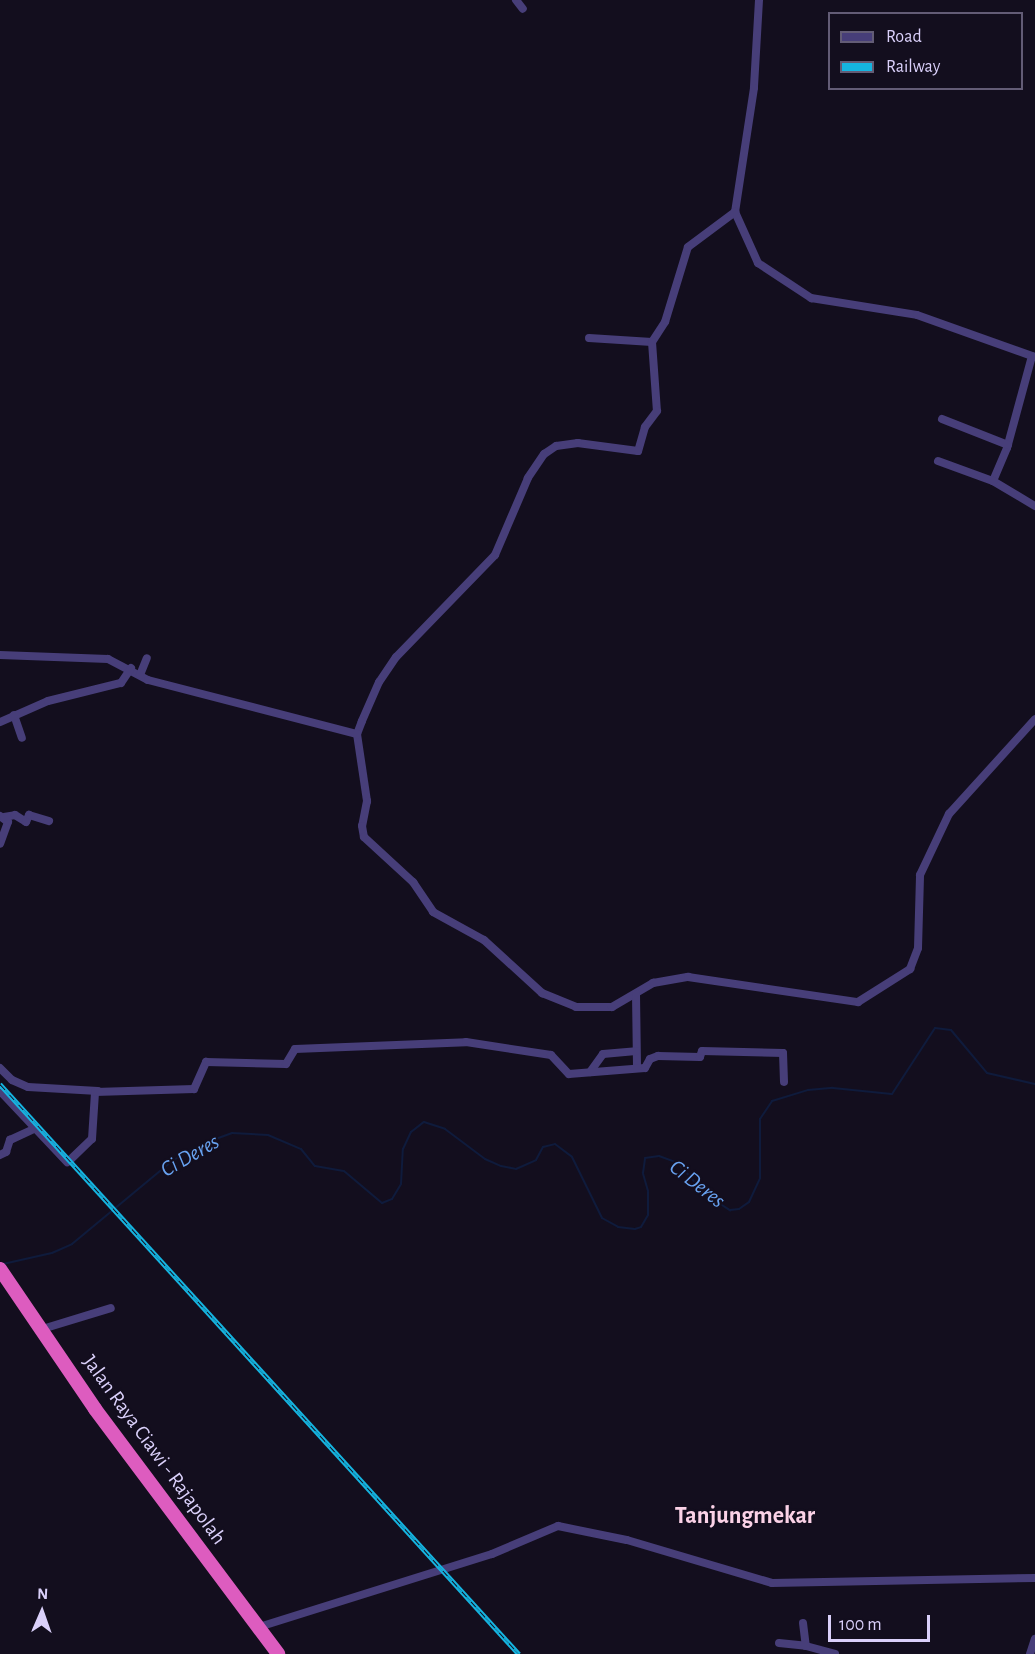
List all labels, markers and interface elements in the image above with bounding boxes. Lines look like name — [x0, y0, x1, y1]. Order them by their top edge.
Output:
legend — [828, 12, 1023, 90]
text: Road — [886, 28, 922, 46]
text: Railway — [886, 58, 940, 76]
water label: Ci Deres — [156, 1129, 224, 1183]
water label: Ci Deres — [664, 1154, 730, 1214]
street label: Jalan Raya Ciawi - Rajapolah — [77, 1350, 231, 1550]
district label: Tanjungmekar — [675, 1503, 815, 1531]
north arrow — [12, 1582, 72, 1642]
text: N — [37, 1586, 48, 1602]
scale bar — [831, 1603, 933, 1641]
text: 100 m — [839, 1616, 882, 1634]

